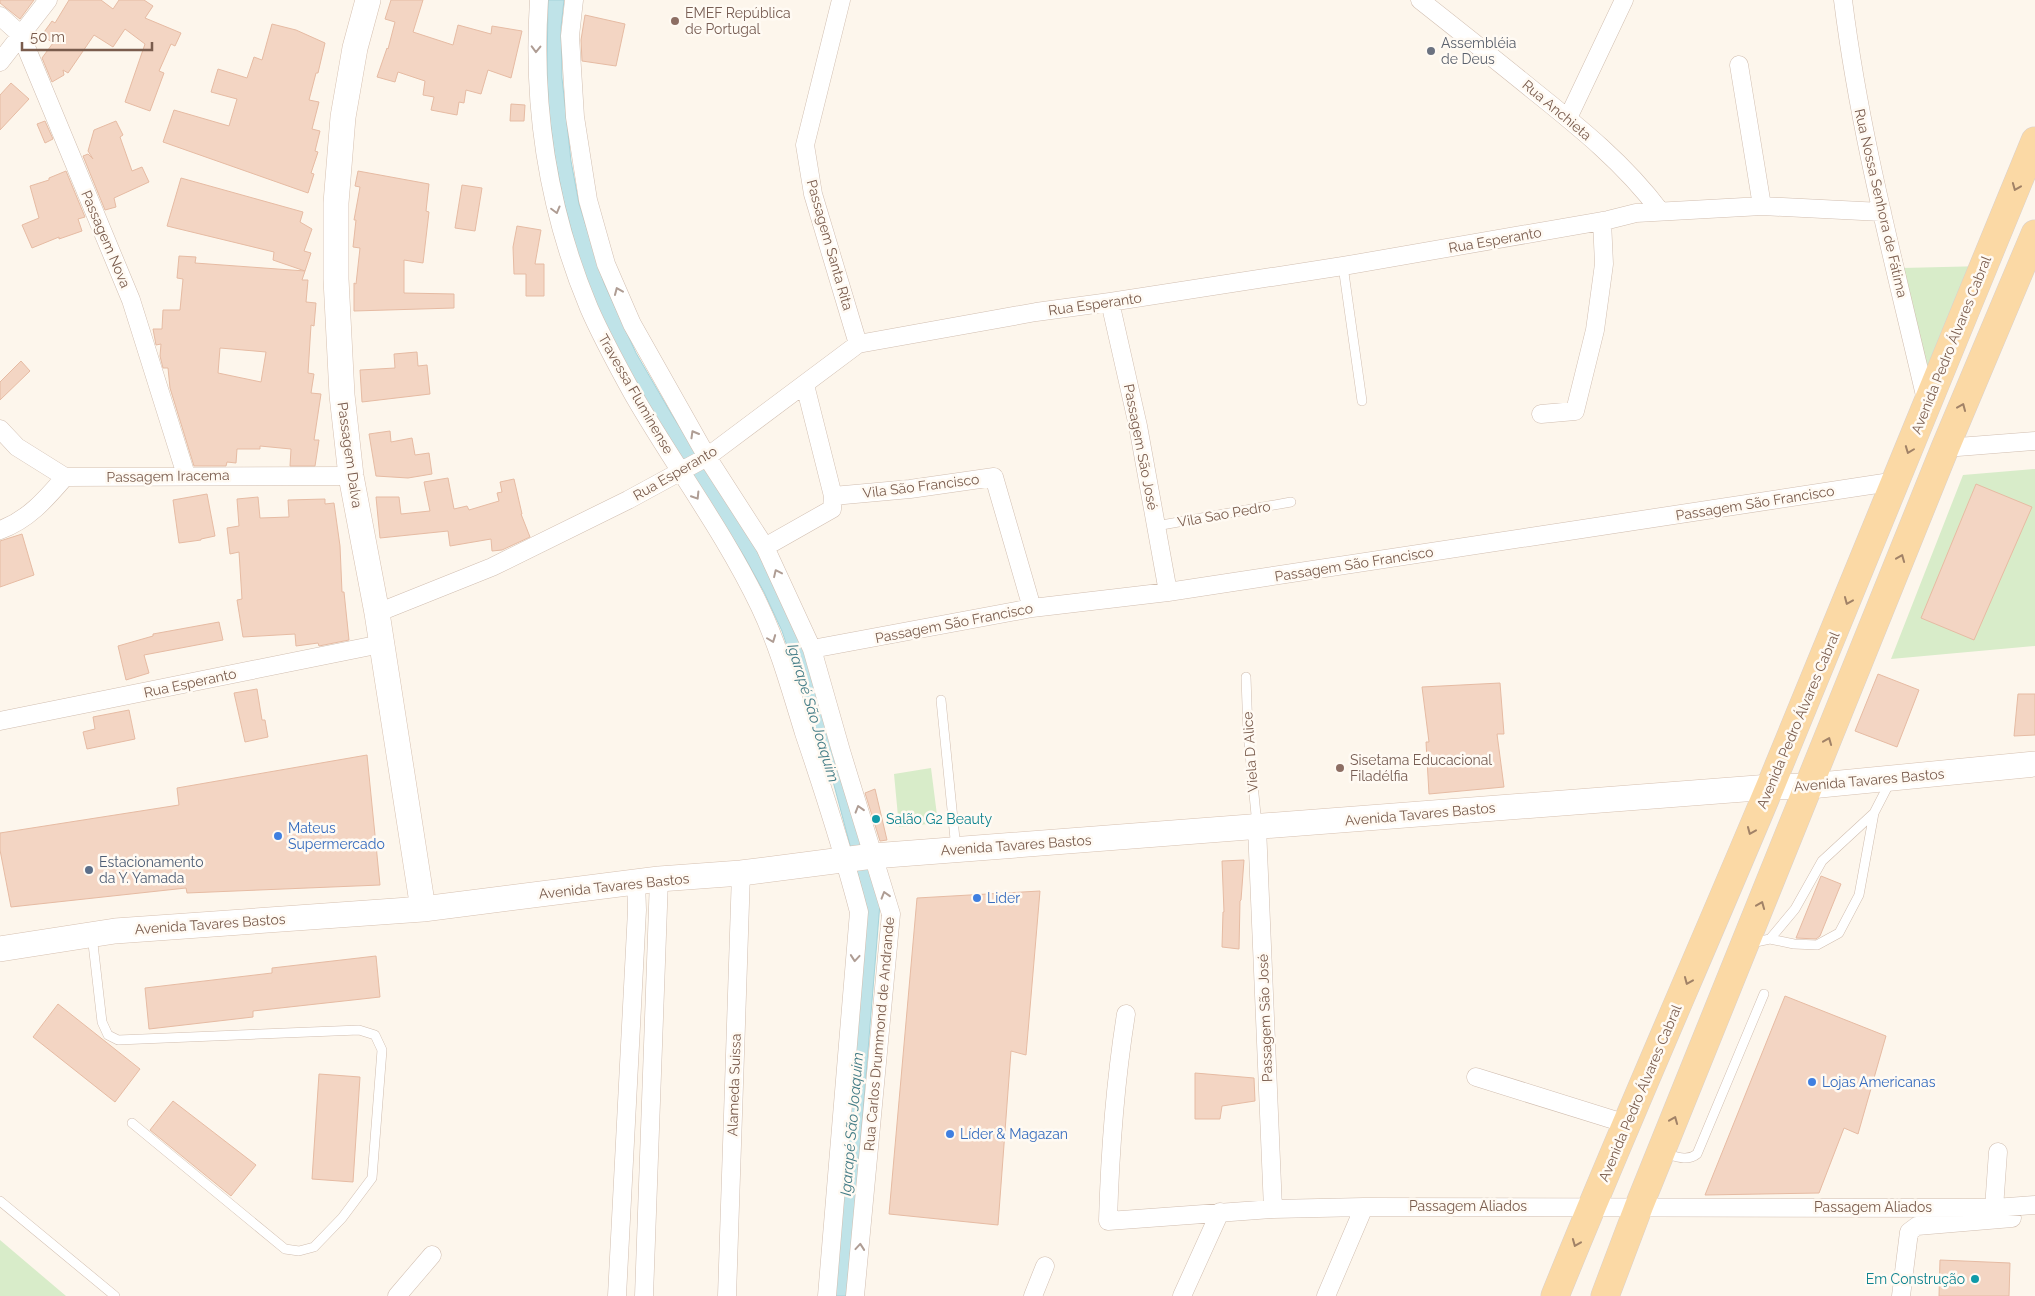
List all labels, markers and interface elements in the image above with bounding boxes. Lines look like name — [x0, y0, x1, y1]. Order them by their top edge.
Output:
place label: EMEF República de Portugal — [685, 5, 791, 37]
marker: EMEF República de Portugal — [669, 15, 681, 27]
scale bar — [22, 20, 152, 52]
text: 50 m — [30, 28, 65, 46]
place label: Assembléia de Deus — [1441, 35, 1516, 67]
one-way arrow — [531, 45, 542, 53]
marker: Assembléia de Deus — [1425, 45, 1437, 57]
street label: Rua Anchieta — [1519, 77, 1595, 143]
street label: Rua Nossa Senhora de Fátima — [1851, 107, 1911, 299]
street label: Passagem Santa Rita — [804, 178, 856, 312]
one-way arrow — [2012, 182, 2022, 190]
street label: Passagem Nova — [78, 188, 134, 290]
one-way arrow — [550, 205, 561, 214]
street label: Rua Esperanto — [1447, 224, 1543, 256]
street label: Avenida Pedro Álvares Cabral — [1907, 253, 1994, 436]
one-way arrow — [613, 287, 624, 296]
street label: Rua Esperanto — [1047, 290, 1143, 318]
street label: Travessa Fluminense — [595, 331, 677, 457]
street label: Passagem São José — [1121, 383, 1161, 511]
street label: Passagem Dalva — [335, 401, 365, 509]
one-way arrow — [1956, 403, 1966, 412]
one-way arrow — [690, 430, 700, 439]
street label: Rua Esperanto — [630, 443, 720, 503]
one-way arrow — [1905, 446, 1915, 454]
street label: Passagem Iracema — [106, 467, 230, 485]
street label: Vila São Francisco — [862, 471, 980, 501]
street label: Passagem São Francisco — [1674, 483, 1836, 523]
one-way arrow — [689, 490, 699, 499]
street label: Vila Sao Pedro — [1176, 498, 1272, 530]
street label: Passagem São Francisco — [1273, 544, 1435, 584]
one-way arrow — [1895, 554, 1905, 563]
one-way arrow — [773, 570, 783, 579]
one-way arrow — [1843, 596, 1854, 605]
street label: Passagem São Francisco — [874, 600, 1034, 646]
street label: Avenida Pedro Álvares Cabral — [1752, 629, 1843, 811]
one-way arrow — [767, 634, 777, 642]
water label: Igarapé São Joaquim — [783, 642, 843, 784]
street label: Rua Esperanto — [142, 665, 238, 701]
street label: Viela D Alice — [1239, 711, 1261, 793]
one-way arrow — [1821, 737, 1832, 746]
place label: Sisetama Educacional Filadélfia — [1350, 752, 1492, 784]
marker: Sisetama Educacional Filadélfia — [1334, 762, 1346, 774]
street label: Avenida Tavares Bastos — [1793, 765, 1945, 795]
street label: Avenida Tavares Bastos — [1344, 799, 1496, 829]
one-way arrow — [854, 805, 864, 814]
place label: Salão G2 Beauty — [886, 811, 993, 827]
marker: Salão G2 Beauty — [870, 813, 882, 825]
place label: Mateus Supermercado — [288, 820, 385, 852]
one-way arrow — [1747, 826, 1758, 835]
marker: Mateus Supermercado — [272, 830, 284, 842]
street label: Avenida Tavares Bastos — [940, 832, 1092, 858]
place label: Estacionamento da Y. Yamada — [99, 854, 204, 886]
marker: Estacionamento da Y. Yamada — [83, 864, 95, 876]
street label: Avenida Tavares Bastos — [538, 870, 690, 902]
place label: Lider — [987, 890, 1020, 906]
one-way arrow — [881, 891, 891, 899]
marker: Lider — [971, 892, 983, 904]
one-way arrow — [1755, 901, 1766, 910]
street label: Avenida Tavares Bastos — [134, 911, 286, 937]
street label: Rua Carlos Drummond de Andrande — [861, 916, 897, 1152]
one-way arrow — [850, 954, 861, 962]
street label: Passagem São José — [1255, 954, 1275, 1082]
one-way arrow — [1683, 976, 1694, 985]
street label: Avenida Pedro Álvares Cabral — [1594, 1002, 1685, 1184]
street label: Alameda Suissa — [724, 1033, 744, 1137]
water label: Igarapé São Joaquim — [837, 1052, 867, 1196]
place label: Lojas Americanas — [1822, 1074, 1936, 1090]
marker: Lojas Americanas — [1806, 1076, 1818, 1088]
one-way arrow — [1668, 1116, 1678, 1125]
place label: Líder & Magazan — [960, 1126, 1068, 1142]
marker: Líder & Magazan — [944, 1128, 956, 1140]
street label: Passagem Aliados — [1409, 1198, 1527, 1214]
street label: Passagem Aliados — [1814, 1199, 1932, 1215]
one-way arrow — [1572, 1238, 1583, 1247]
one-way arrow — [854, 1243, 865, 1251]
place label: Em Construção — [1866, 1271, 1965, 1287]
marker: Em Construção — [1969, 1273, 1981, 1285]

